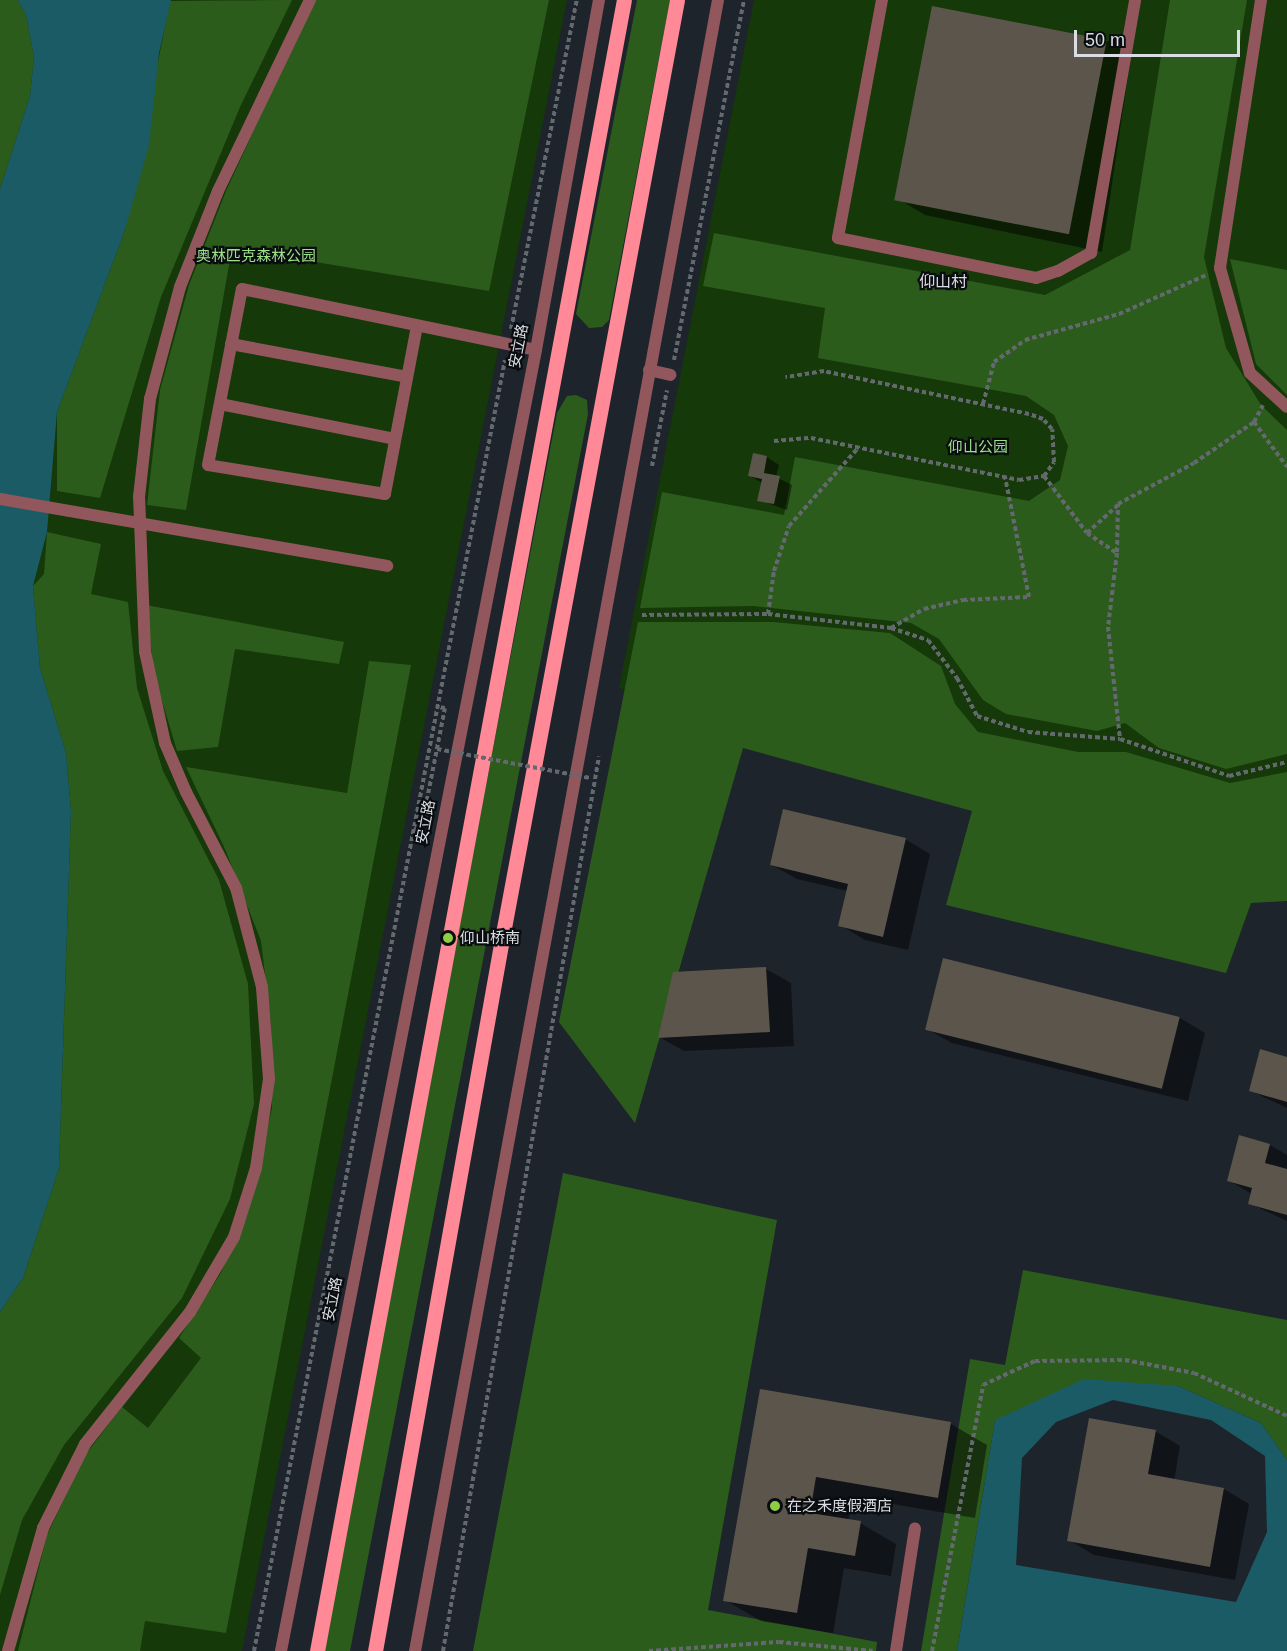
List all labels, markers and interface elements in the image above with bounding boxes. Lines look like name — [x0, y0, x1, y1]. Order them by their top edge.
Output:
scale bar — [1077, 18, 1244, 56]
text: 50 m — [1085, 30, 1125, 50]
park label: 奥林匹克森林公园 — [196, 247, 316, 265]
district label: 仰山村 — [919, 272, 967, 292]
street label: 安立路 — [505, 322, 531, 370]
park label: 仰山公园 — [948, 438, 1008, 456]
street label: 安立路 — [412, 798, 438, 846]
place label: 仰山桥南 — [460, 929, 520, 947]
marker: 仰山桥南 — [441, 931, 455, 945]
street label: 安立路 — [319, 1275, 345, 1323]
place label: 在之禾度假酒店 — [787, 1497, 892, 1515]
marker: 在之禾度假酒店 — [768, 1499, 782, 1513]

